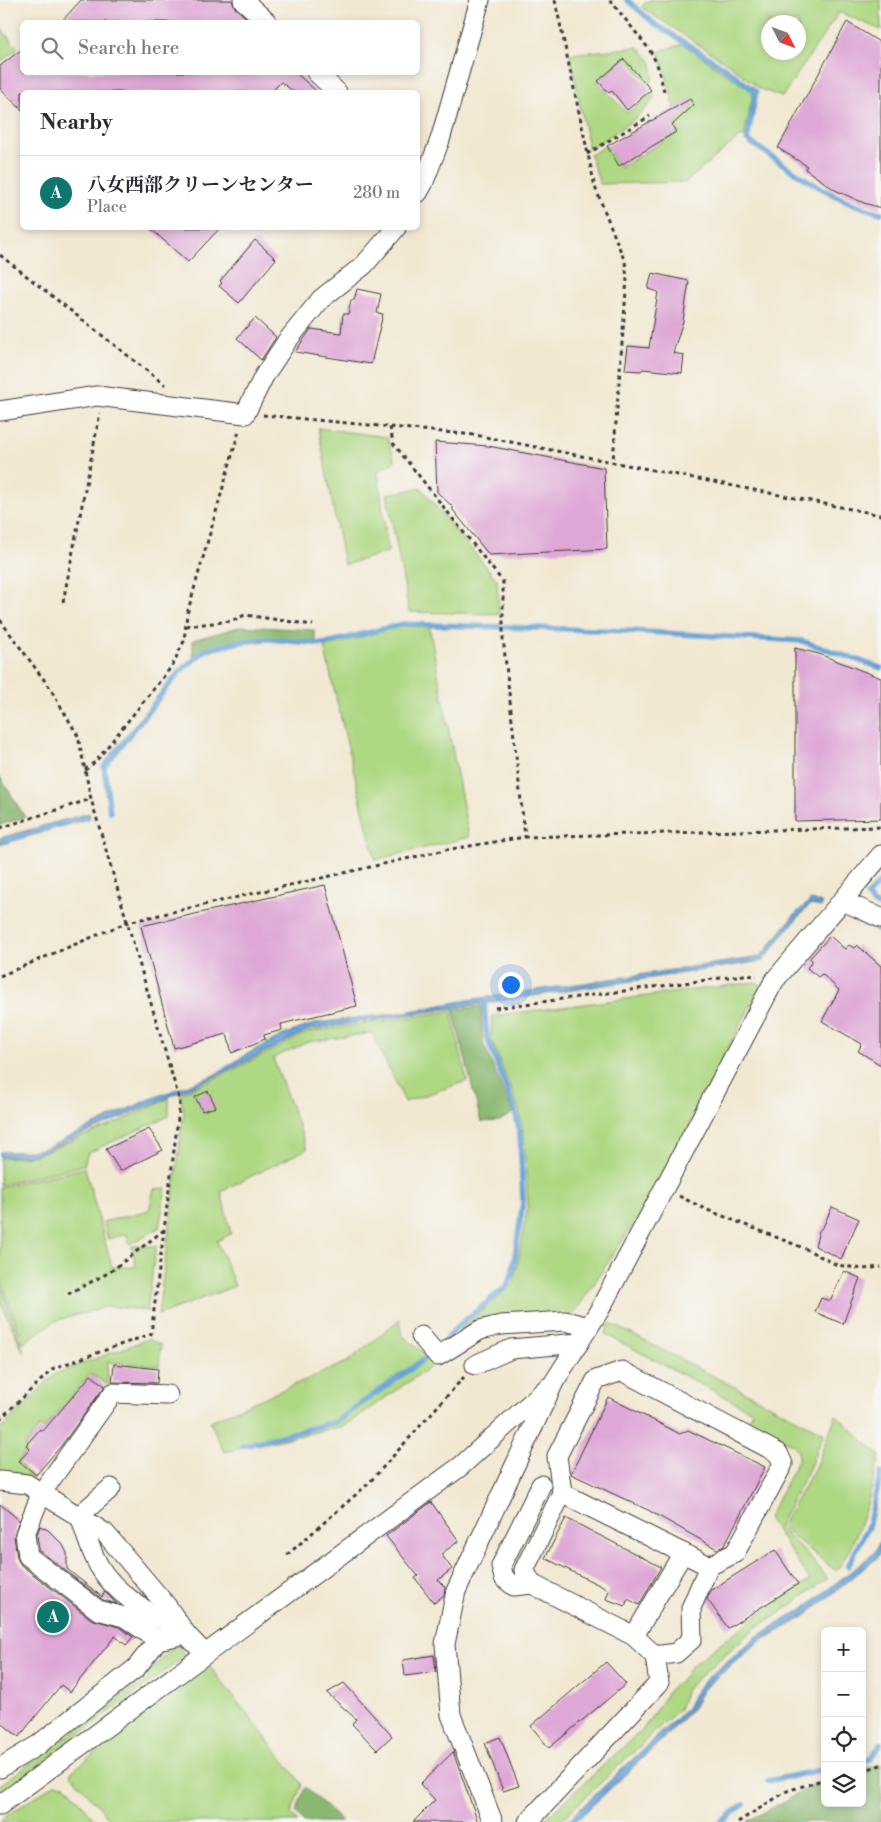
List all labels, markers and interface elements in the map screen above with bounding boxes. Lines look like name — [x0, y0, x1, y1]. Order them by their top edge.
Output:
north arrow — [761, 15, 806, 60]
search box — [20, 20, 420, 75]
icon: search — [38, 34, 66, 62]
text: Search here — [78, 36, 179, 60]
text: Nearby — [40, 110, 113, 136]
text: 八女西部クリーンセンター — [87, 173, 314, 197]
text: A — [50, 183, 62, 203]
text: 280 m — [353, 183, 400, 203]
text: Place — [87, 197, 127, 217]
your location — [498, 972, 524, 998]
pin: A — [37, 1598, 69, 1636]
map controls — [821, 1627, 866, 1807]
button: + — [821, 1627, 866, 1672]
button: − — [821, 1672, 866, 1717]
button: locate — [821, 1717, 866, 1762]
button: layers — [821, 1762, 866, 1807]

